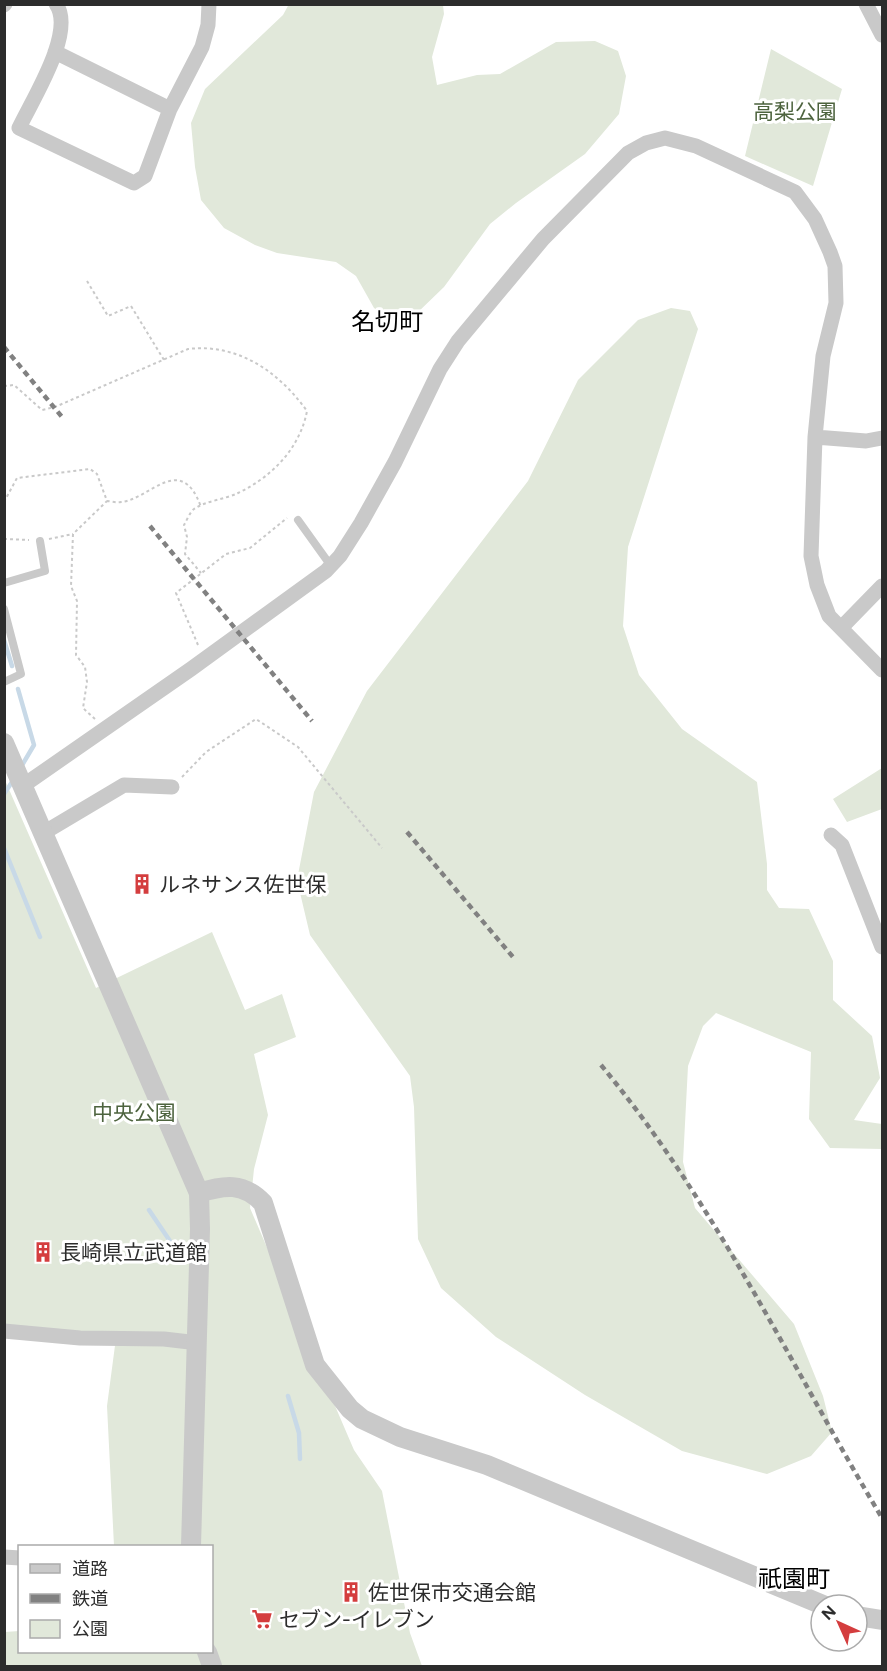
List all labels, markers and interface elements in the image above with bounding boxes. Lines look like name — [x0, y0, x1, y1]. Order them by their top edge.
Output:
park label: 高梨公園 — [753, 99, 837, 124]
district label: 名切町 — [351, 307, 423, 336]
building icon: ルネサンス佐世保 — [130, 872, 154, 896]
place label: ルネサンス佐世保 — [159, 872, 327, 897]
park label: 中央公園 — [92, 1100, 176, 1125]
building icon: 長崎県立武道館 — [31, 1240, 55, 1264]
place label: 長崎県立武道館 — [60, 1240, 207, 1265]
legend — [18, 1545, 213, 1653]
text: 道路 — [72, 1558, 108, 1580]
district label: 祇園町 — [758, 1564, 830, 1593]
building icon: 佐世保市交通会館 — [339, 1580, 363, 1604]
place label: 佐世保市交通会館 — [368, 1580, 536, 1605]
text: 鉄道 — [72, 1588, 108, 1610]
north arrow — [809, 1593, 869, 1653]
text: N — [818, 1602, 840, 1624]
supermarket icon: セブン-イレブン — [250, 1607, 274, 1631]
place label: セブン-イレブン — [279, 1607, 435, 1632]
text: 公園 — [72, 1618, 108, 1640]

